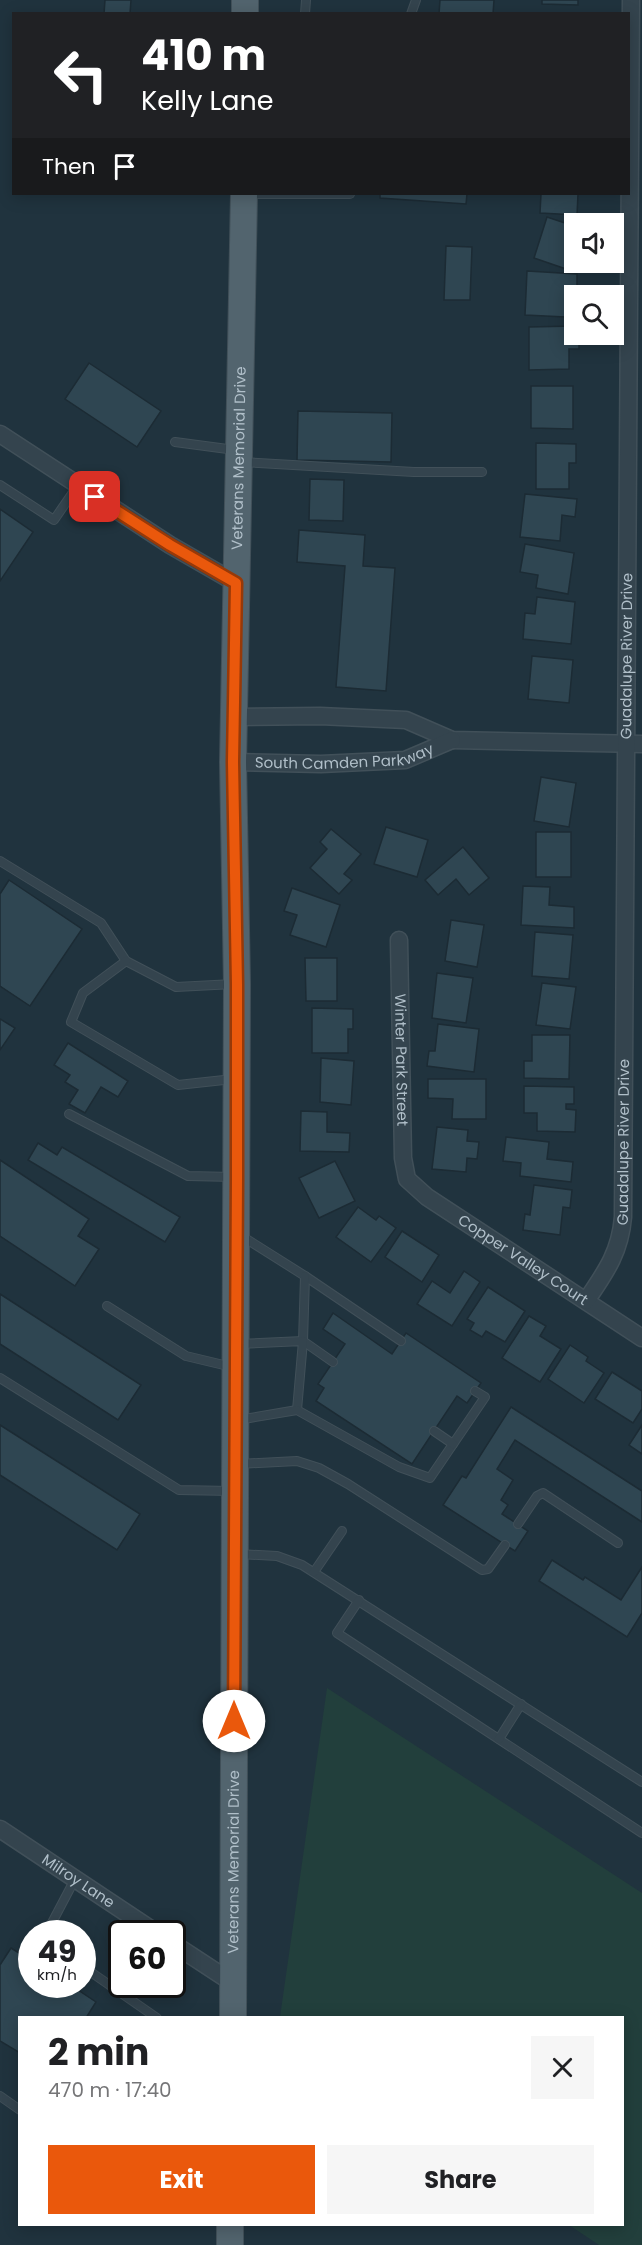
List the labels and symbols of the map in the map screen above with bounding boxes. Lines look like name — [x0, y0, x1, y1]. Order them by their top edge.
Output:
street label: Veterans Memorial Drive — [226, 366, 251, 550]
pin — [69, 471, 120, 522]
street label: Guadalupe River Drive — [615, 573, 637, 739]
street label: South Camden Parkway — [255, 738, 437, 774]
street label: Winter Park Street — [390, 994, 413, 1126]
street label: Guadalupe River Drive — [611, 1059, 634, 1226]
street label: Copper Valley Court — [454, 1209, 592, 1310]
position arrow — [202, 1689, 266, 1753]
street label: Veterans Memorial Drive — [222, 1770, 244, 1954]
street label: Milroy Lane — [38, 1849, 119, 1912]
speed limit sign: 60 — [108, 1920, 186, 1998]

